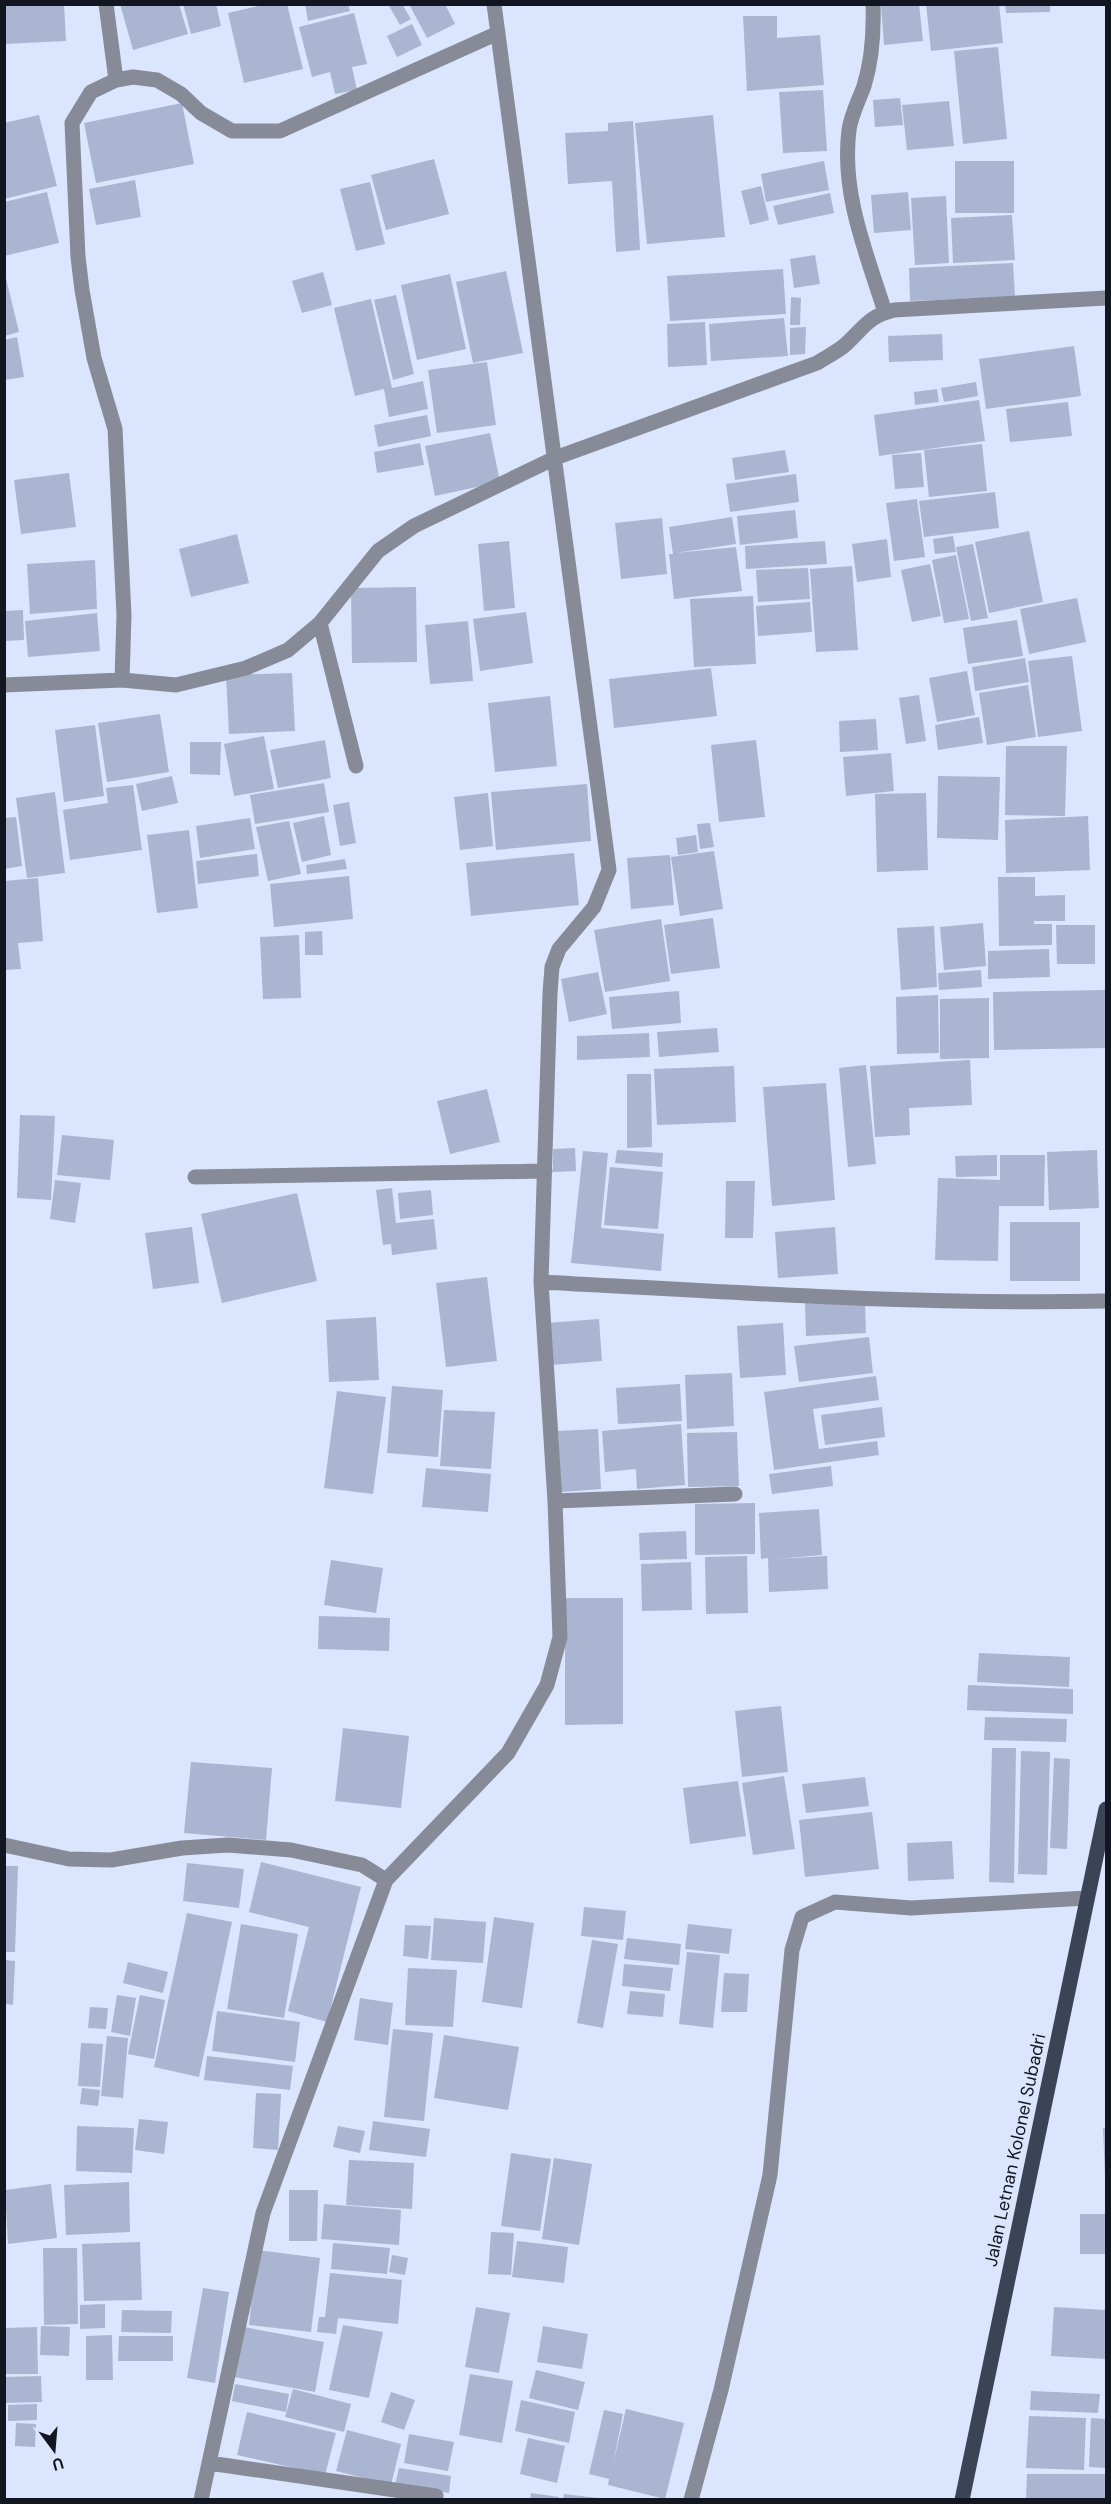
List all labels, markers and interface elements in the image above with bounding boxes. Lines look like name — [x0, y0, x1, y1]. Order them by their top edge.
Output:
street label: Jalan Letnan Kolonel Subadri — [979, 2031, 1051, 2269]
north arrow — [24, 2420, 84, 2480]
text: U — [50, 2452, 66, 2476]

